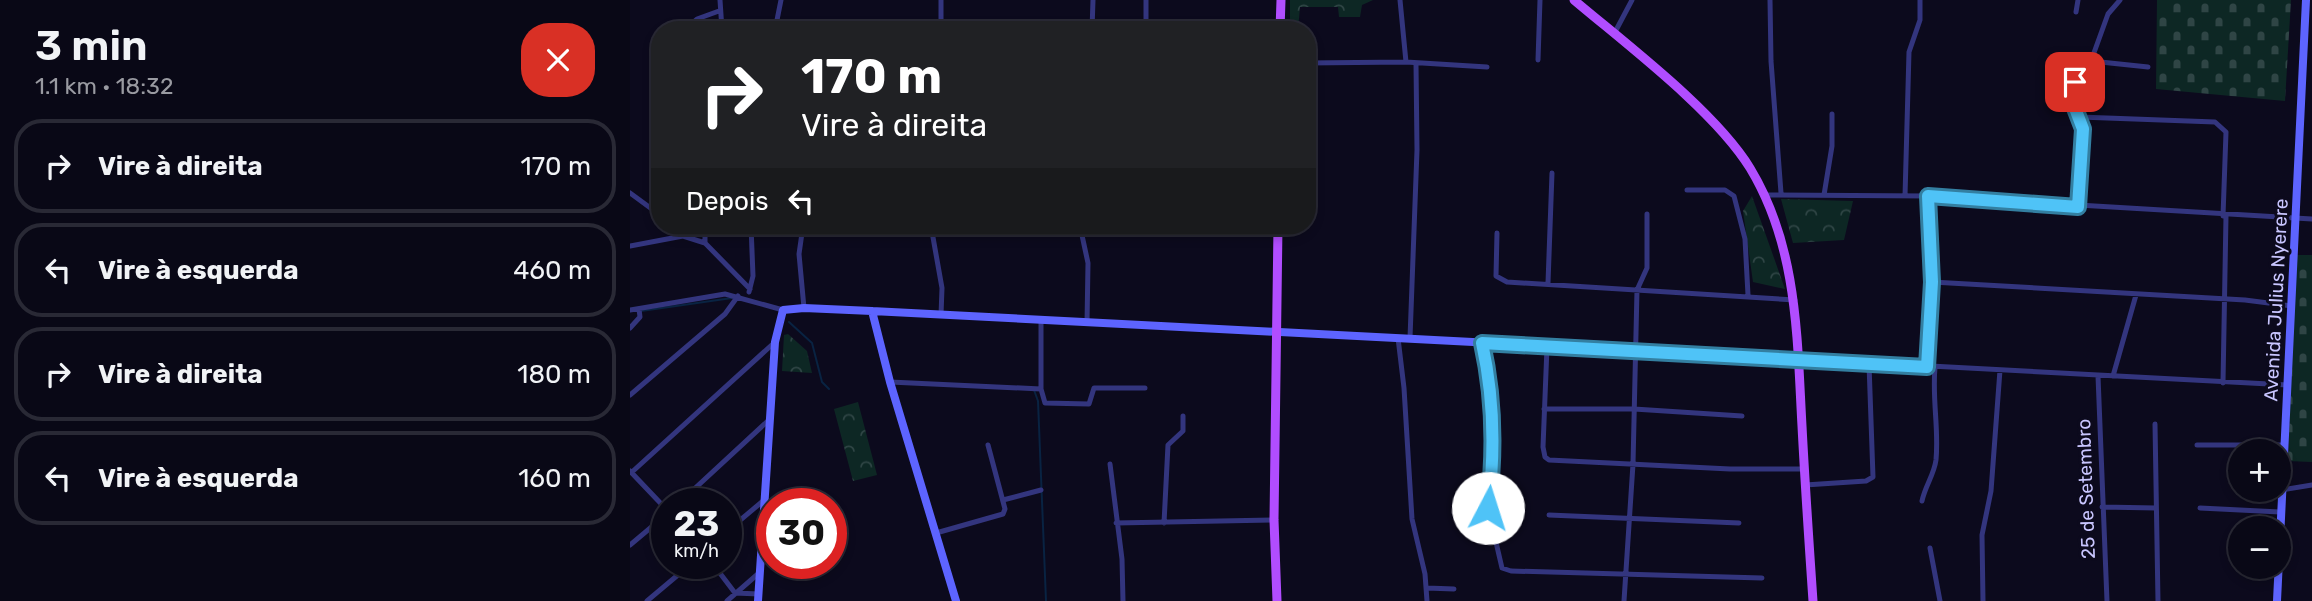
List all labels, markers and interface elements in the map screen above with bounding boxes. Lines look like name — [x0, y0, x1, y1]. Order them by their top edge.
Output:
text: 3 min — [35, 21, 148, 71]
button: close — [521, 23, 595, 97]
text: 170 m — [801, 47, 942, 105]
icon: right — [686, 49, 777, 140]
pin — [2045, 52, 2105, 112]
icon: arrive — [2056, 63, 2094, 101]
text: 1.1 km · 18:32 — [35, 72, 173, 100]
text: Vire à direita — [801, 106, 987, 144]
icon: right — [39, 147, 77, 185]
text: Vire à direita — [98, 151, 263, 182]
text: 170 m — [521, 151, 591, 182]
icon: left — [782, 182, 820, 220]
text: Depois — [686, 186, 768, 217]
street label: Avenida Julius Nyerere — [2259, 198, 2293, 402]
icon: left — [39, 251, 77, 289]
text: Vire à esquerda — [98, 255, 299, 286]
text: 460 m — [513, 255, 591, 286]
icon: right — [39, 355, 77, 393]
text: Vire à direita — [98, 359, 263, 390]
text: 180 m — [517, 359, 591, 390]
street label: 25 de Setembro — [2072, 418, 2100, 560]
map controls — [2228, 439, 2291, 579]
button: + — [2228, 439, 2291, 502]
icon: left — [39, 459, 77, 497]
text: Vire à esquerda — [98, 463, 299, 494]
text: 160 m — [518, 463, 591, 494]
position arrow — [1451, 471, 1525, 545]
speed limit sign: 30 — [756, 488, 847, 579]
text: 23 — [674, 503, 719, 545]
button: − — [2228, 516, 2291, 579]
text: km/h — [674, 540, 719, 562]

